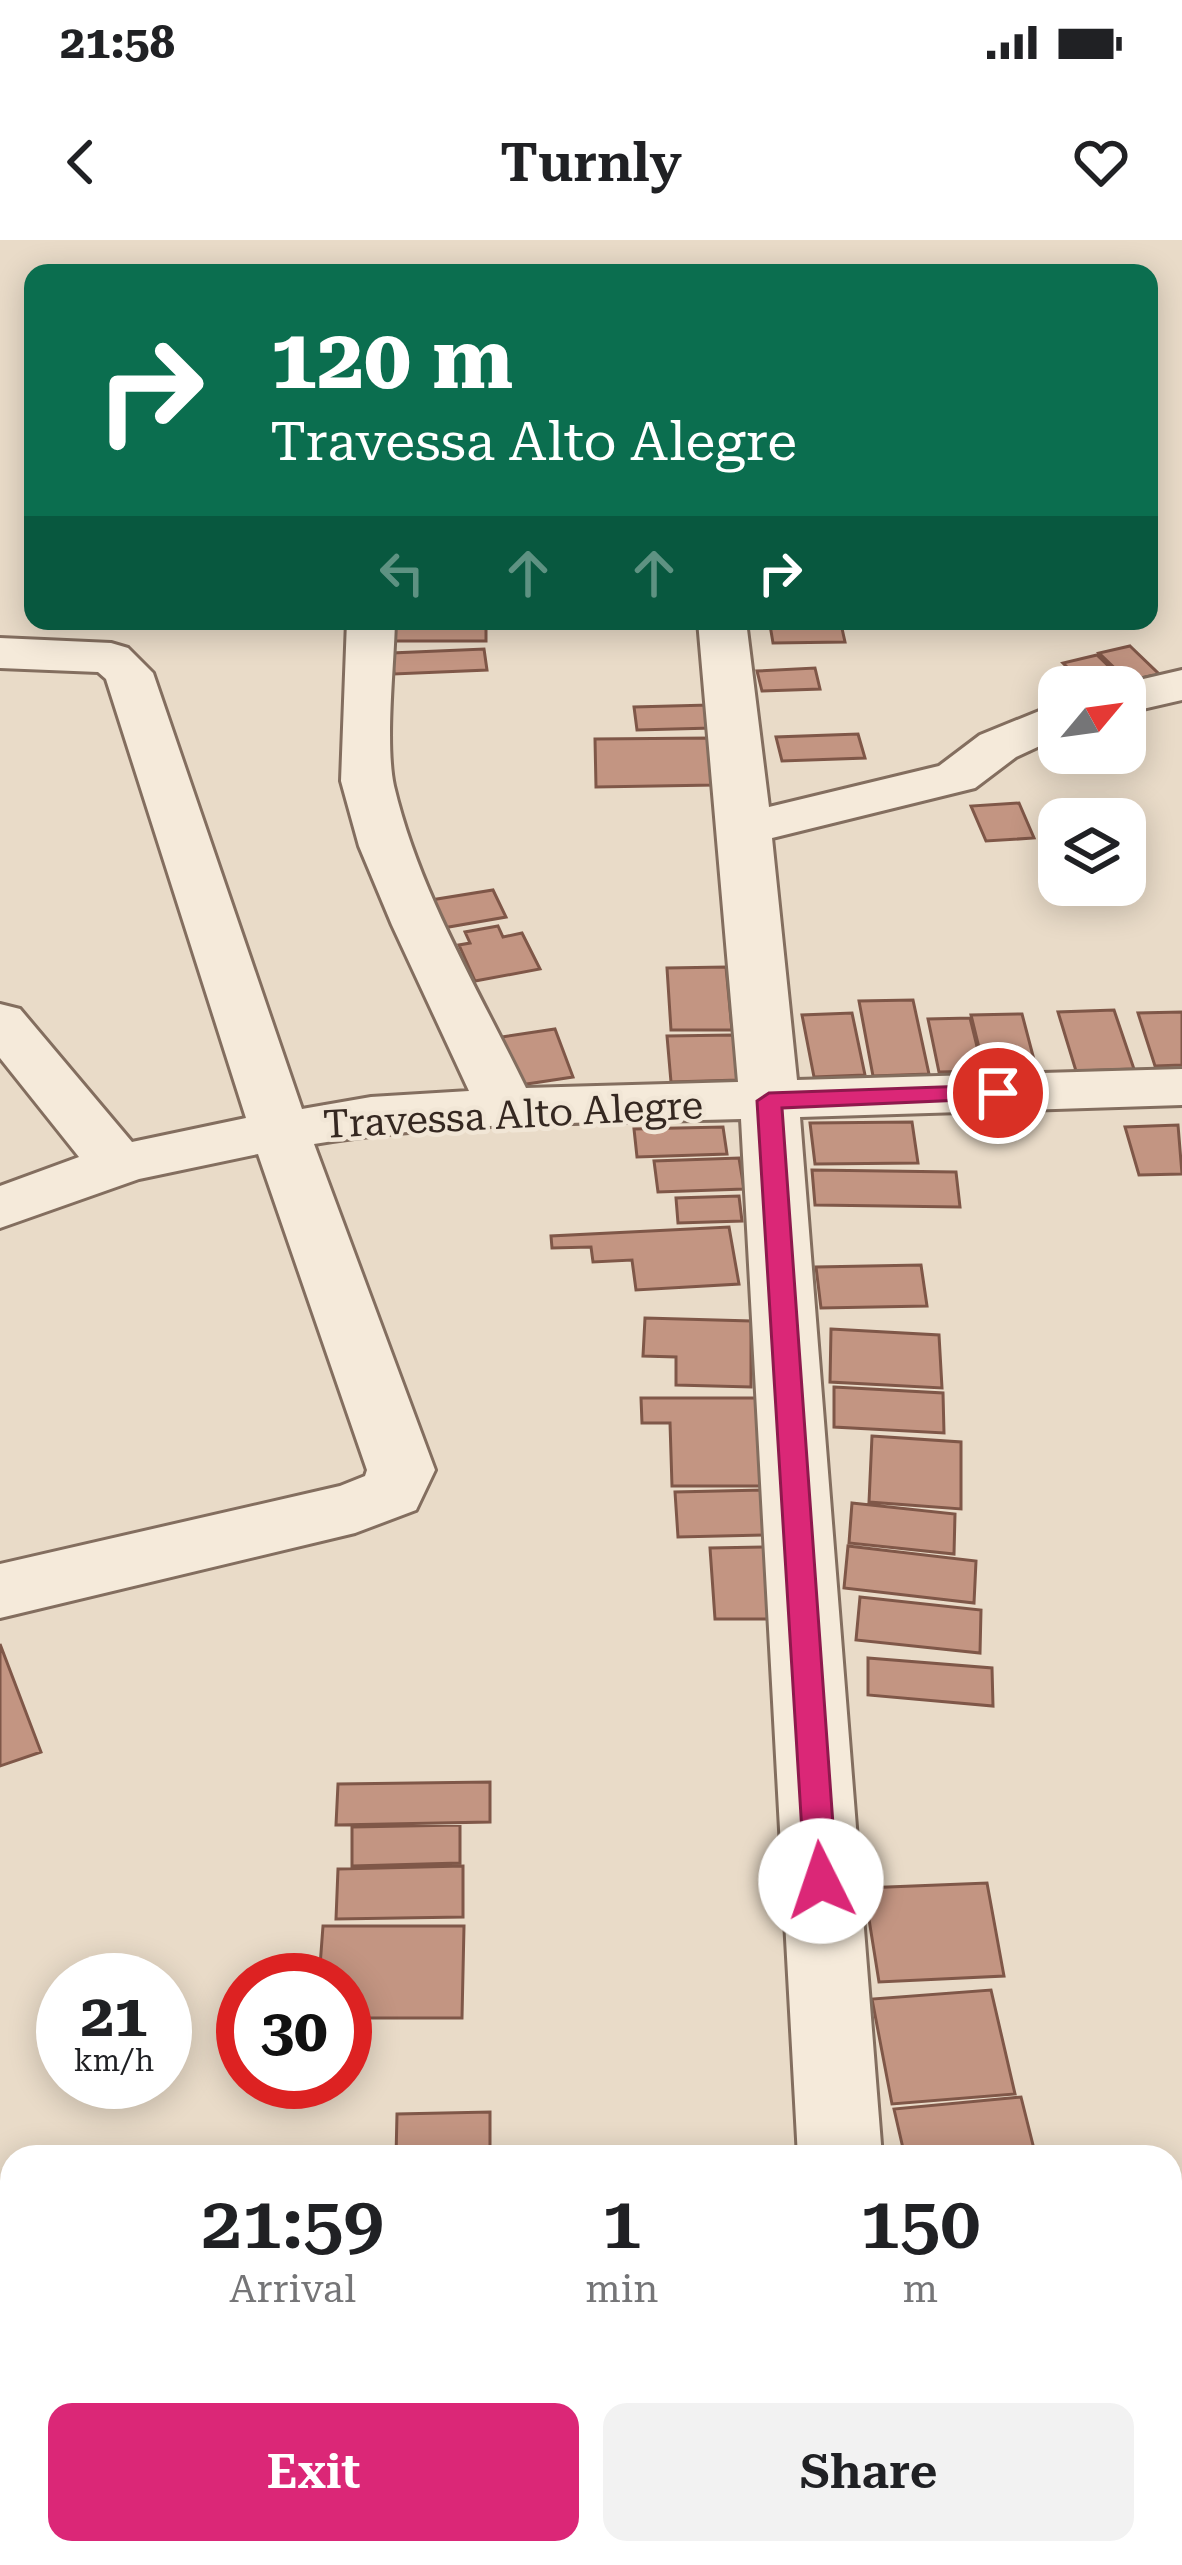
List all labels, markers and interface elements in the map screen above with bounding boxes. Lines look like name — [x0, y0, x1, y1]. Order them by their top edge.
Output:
text: 21:58 — [60, 16, 175, 69]
icon: back — [48, 129, 114, 195]
icon: heart — [1068, 129, 1134, 195]
text: Turnly — [500, 131, 682, 194]
text: 120 m — [270, 310, 513, 408]
icon: right — [72, 312, 228, 468]
text: Travessa Alto Alegre — [270, 410, 797, 473]
icon: left — [369, 540, 435, 606]
icon: ahead — [495, 540, 561, 606]
icon: ahead — [621, 540, 687, 606]
icon: right — [747, 540, 813, 606]
north arrow — [1038, 666, 1146, 774]
map controls — [1038, 666, 1146, 906]
button: layers — [1038, 798, 1146, 906]
pin — [947, 1042, 1049, 1144]
icon: arrive — [965, 1060, 1031, 1126]
street label: Travessa Alto Alegre — [322, 1082, 704, 1148]
position arrow — [758, 1818, 884, 1944]
speed limit sign: 30 — [216, 1953, 372, 2109]
text: 21 — [80, 1980, 148, 2051]
text: km/h — [74, 2043, 154, 2078]
text: 21:59 — [201, 2181, 384, 2266]
text: 1 — [602, 2181, 642, 2266]
text: 150 — [860, 2181, 981, 2266]
text: Arrival — [229, 2266, 356, 2312]
text: min — [585, 2266, 658, 2312]
text: m — [902, 2266, 938, 2312]
button: Exit — [48, 2403, 579, 2541]
button: Share — [603, 2403, 1134, 2541]

